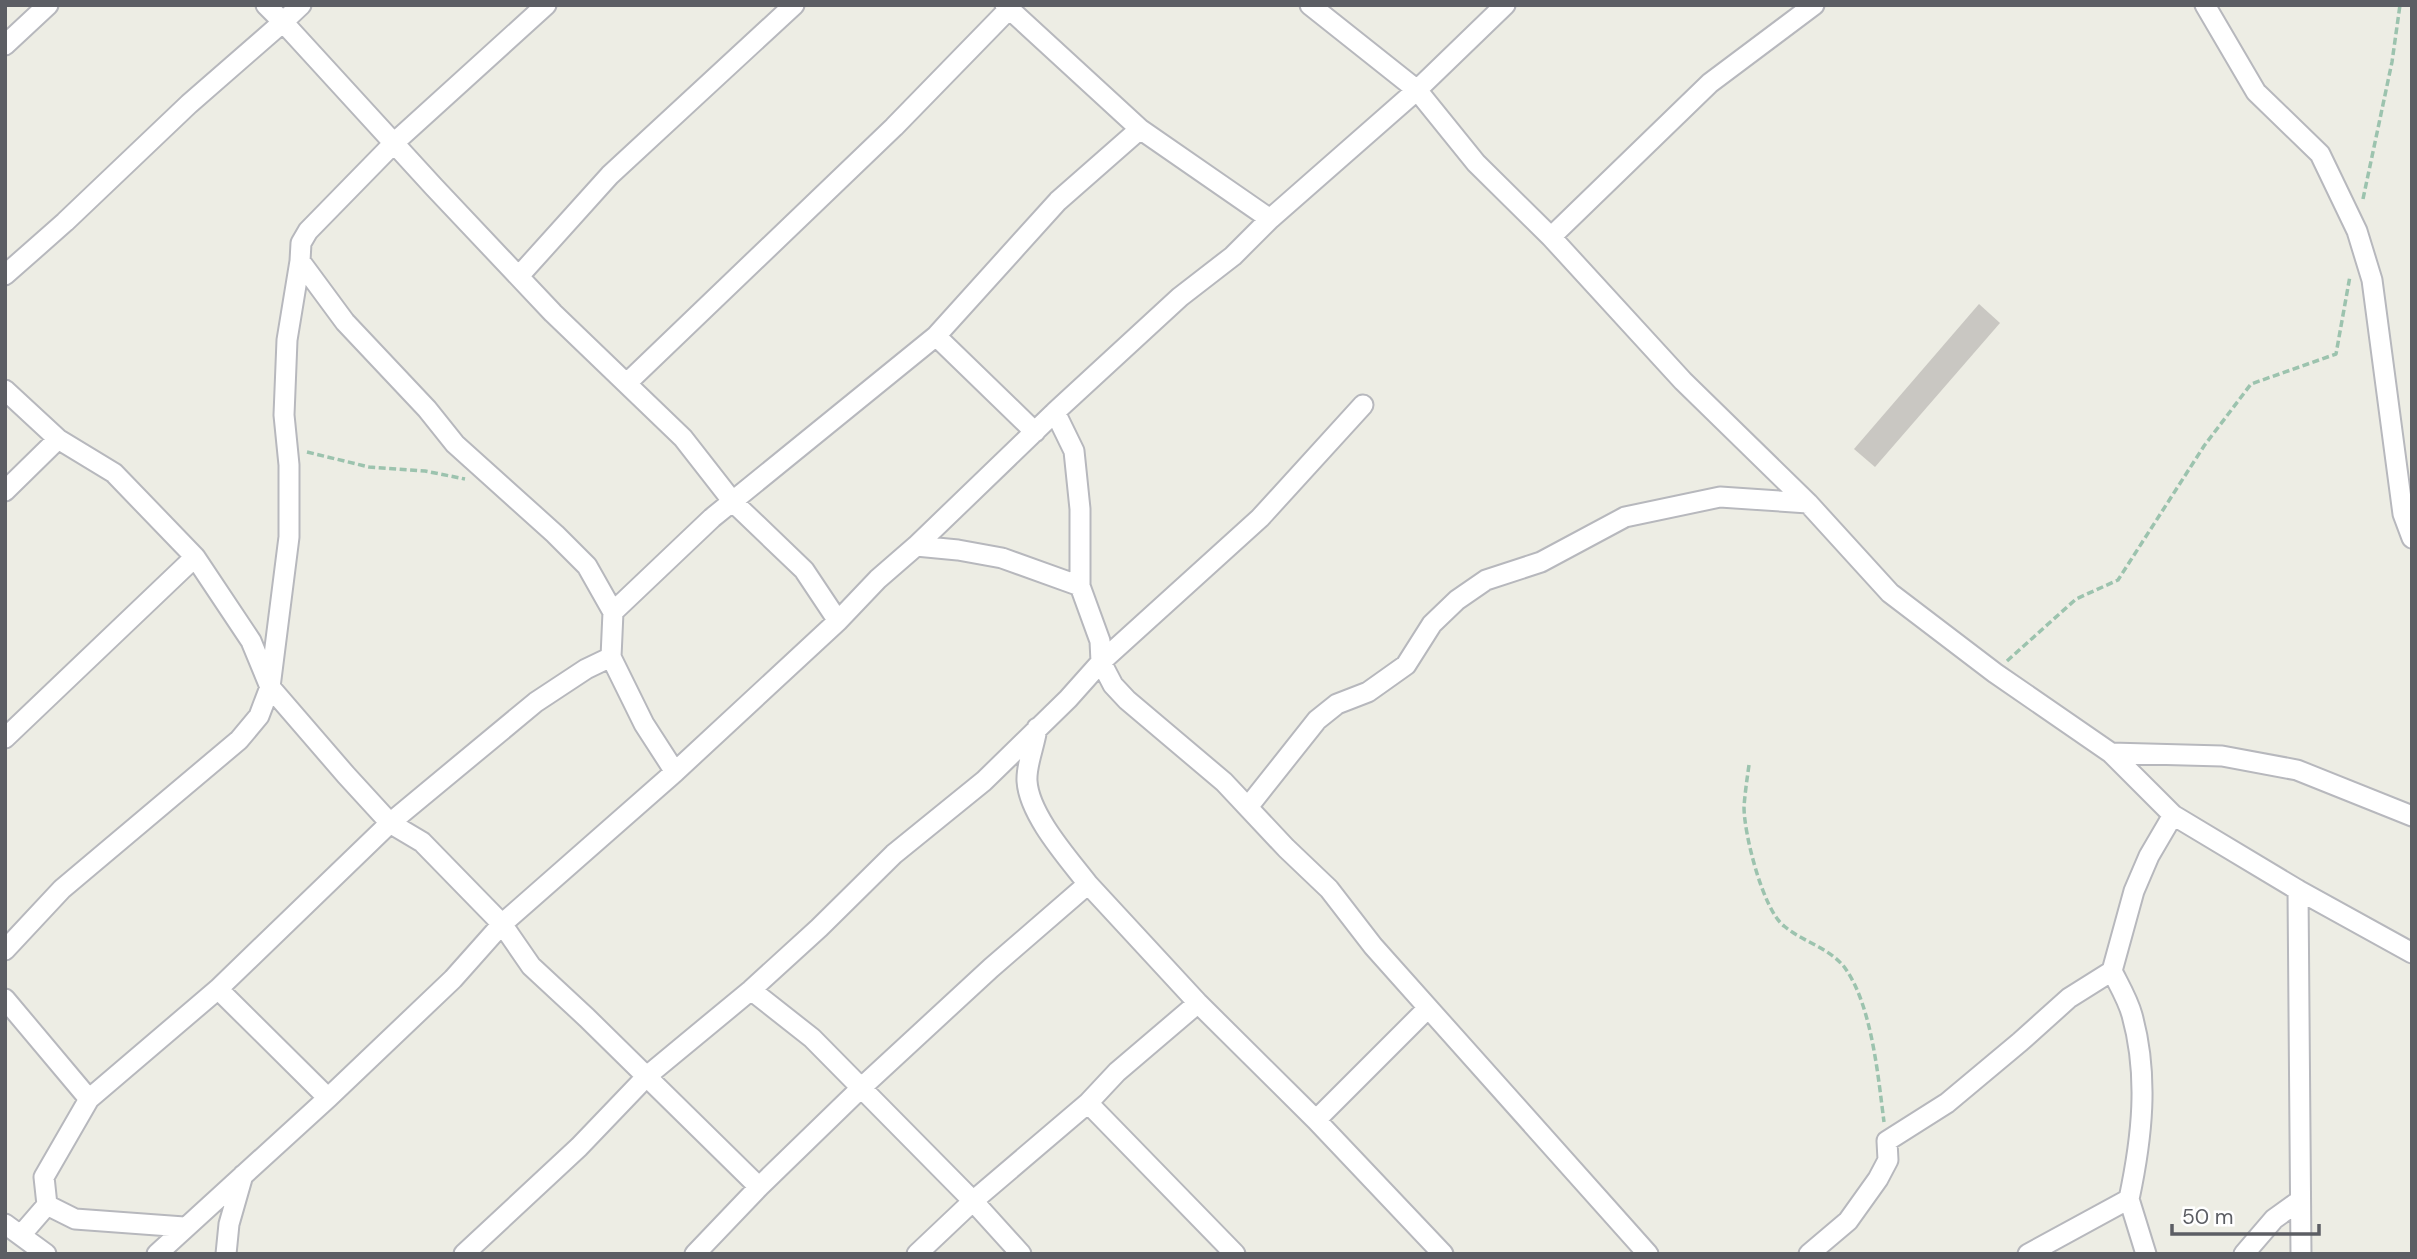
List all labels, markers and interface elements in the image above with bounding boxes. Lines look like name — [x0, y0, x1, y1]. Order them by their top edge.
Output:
scale bar — [2172, 1192, 2319, 1236]
text: 50 m — [2182, 1203, 2233, 1231]

